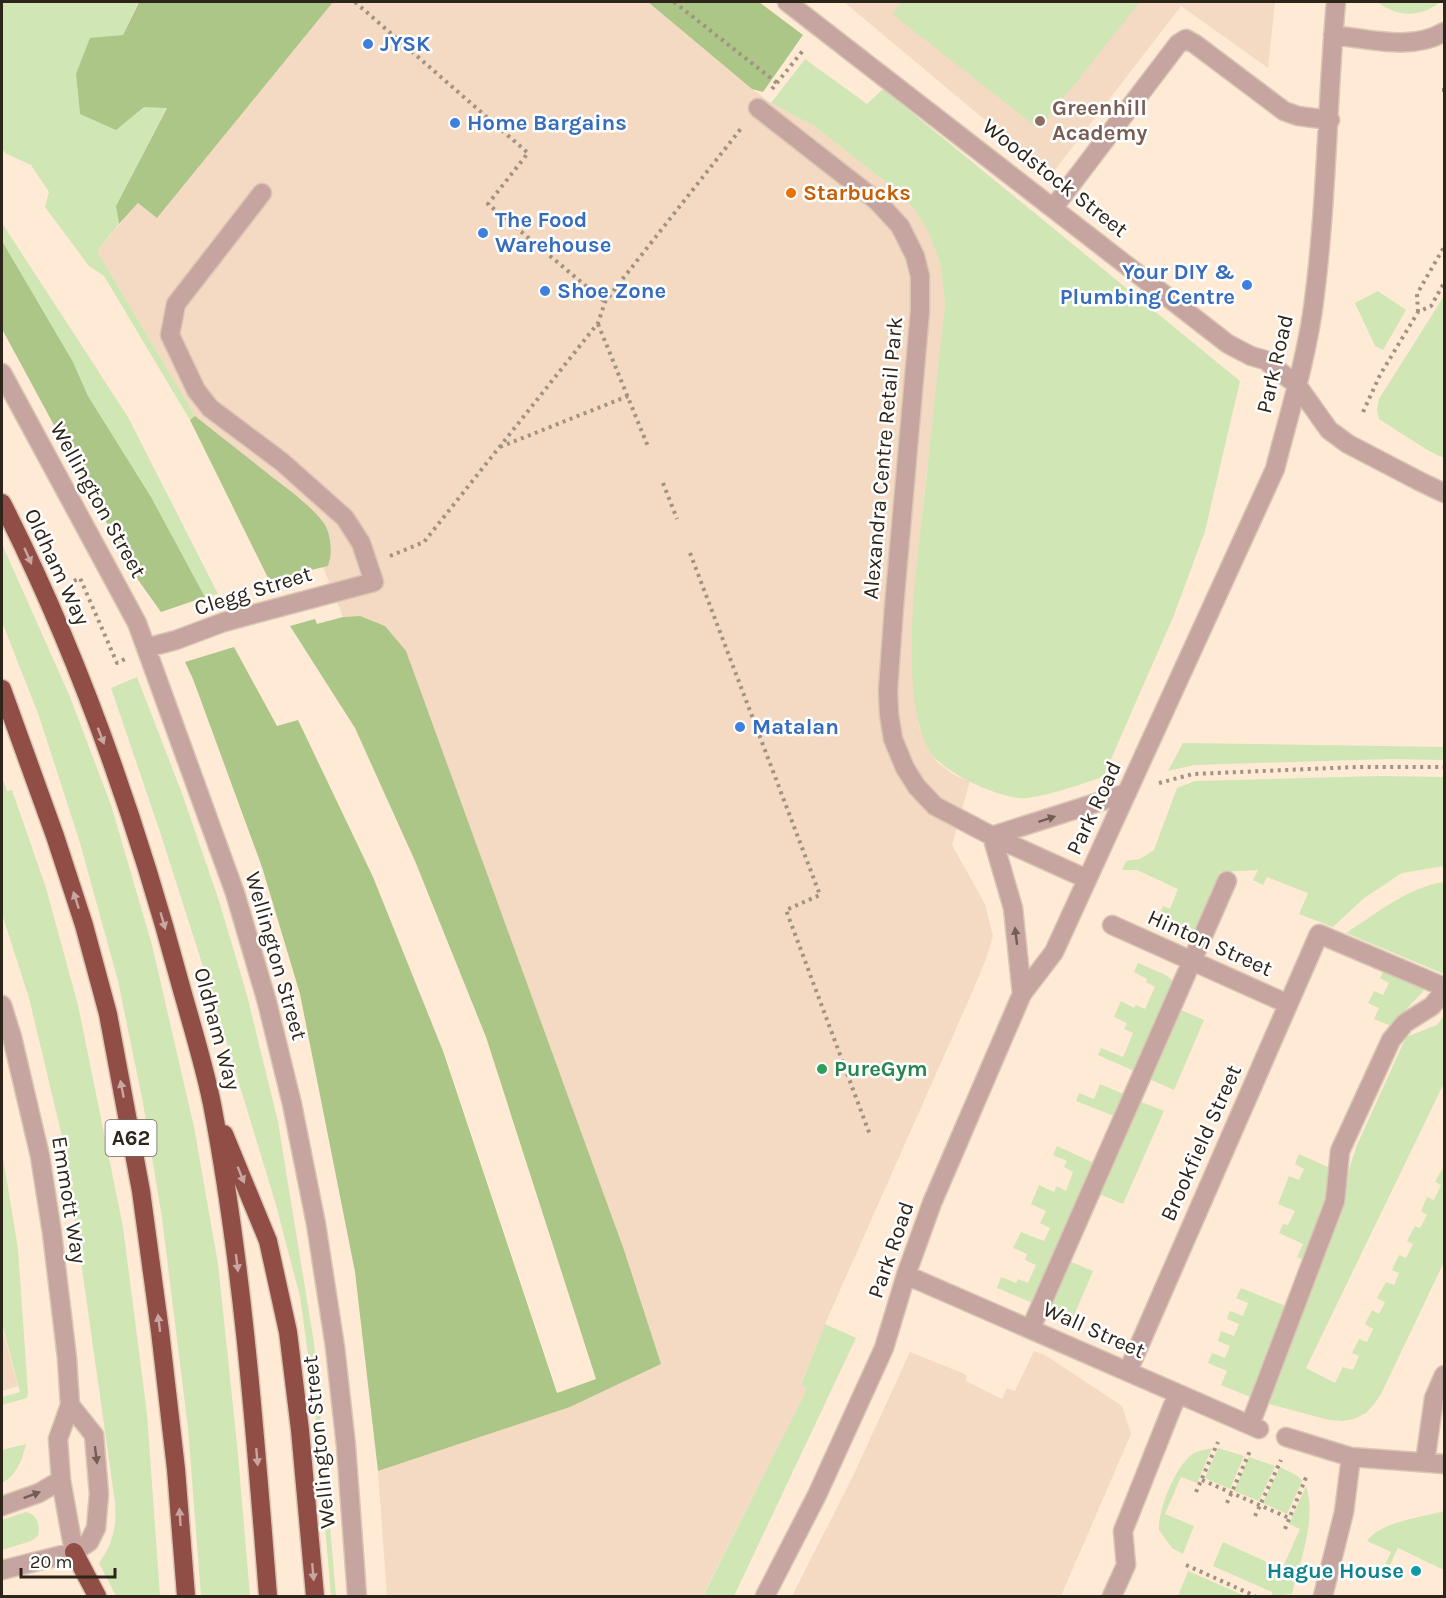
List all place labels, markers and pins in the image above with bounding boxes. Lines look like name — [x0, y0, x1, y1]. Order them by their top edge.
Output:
place label: JYSK — [380, 31, 431, 57]
marker: JYSK — [361, 37, 375, 51]
place label: Greenhill Academy — [1052, 95, 1147, 146]
place label: Home Bargains — [467, 110, 627, 136]
marker: Greenhill Academy — [1033, 114, 1047, 128]
marker: Home Bargains — [448, 116, 462, 130]
place label: Starbucks — [803, 180, 911, 206]
marker: Starbucks — [784, 186, 798, 200]
place label: The Food Warehouse — [495, 207, 611, 258]
marker: The Food Warehouse — [476, 226, 490, 240]
place label: Your DIY & Plumbing Centre — [1060, 259, 1235, 310]
place label: Shoe Zone — [557, 278, 666, 304]
marker: Your DIY & Plumbing Centre — [1240, 278, 1254, 292]
marker: Shoe Zone — [538, 284, 552, 298]
place label: Matalan — [752, 714, 839, 740]
marker: Matalan — [733, 720, 747, 734]
place label: PureGym — [834, 1056, 928, 1082]
marker: PureGym — [815, 1062, 829, 1076]
place label: Hague House — [1267, 1558, 1404, 1584]
marker: Hague House — [1409, 1564, 1423, 1578]

